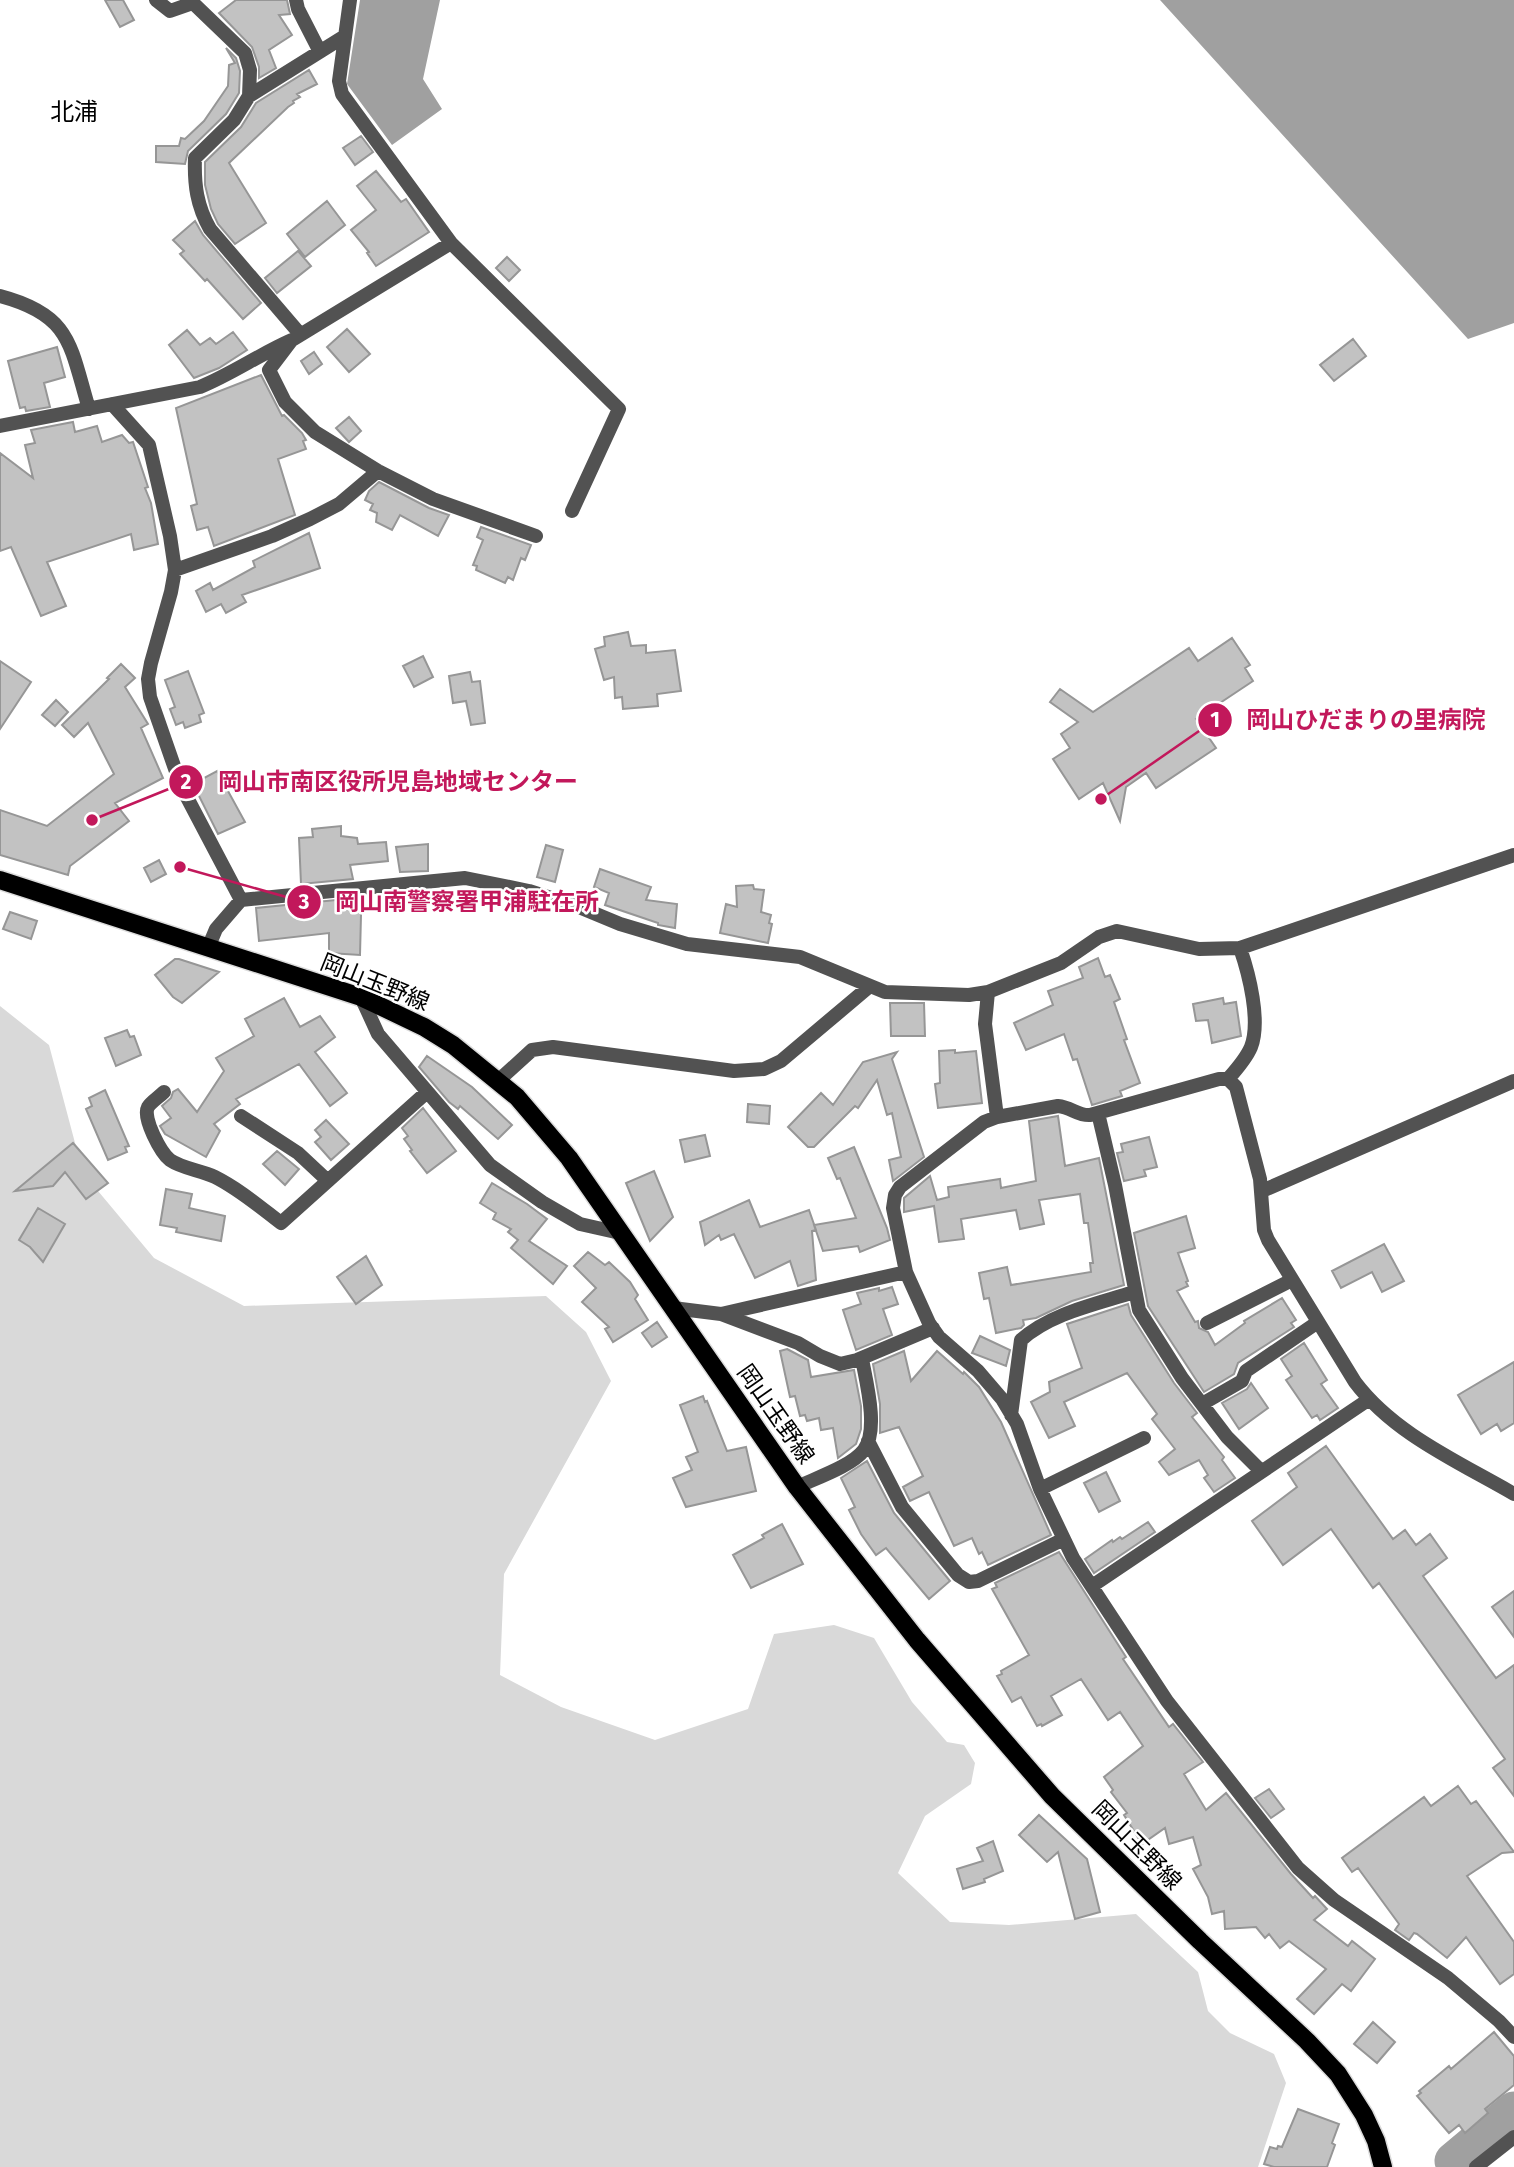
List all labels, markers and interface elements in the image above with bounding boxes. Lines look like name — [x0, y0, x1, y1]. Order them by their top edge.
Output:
district label: 北浦 — [50, 98, 98, 126]
callout: 岡山ひだまりの里病院 — [1197, 697, 1500, 742]
text: 岡山ひだまりの里病院 — [1246, 706, 1486, 734]
text: 1 — [1210, 707, 1220, 733]
callout: 岡山市南区役所児島地域センター — [169, 759, 592, 804]
text: 岡山市南区役所児島地域センター — [218, 768, 578, 796]
text: 2 — [181, 769, 192, 795]
callout: 岡山南警察署甲浦駐在所 — [286, 879, 613, 924]
text: 岡山南警察署甲浦駐在所 — [335, 888, 599, 916]
text: 3 — [298, 889, 310, 915]
street label: 岡山玉野線 — [316, 947, 434, 1017]
street label: 岡山玉野線 — [732, 1359, 820, 1469]
street label: 岡山玉野線 — [1086, 1794, 1188, 1896]

